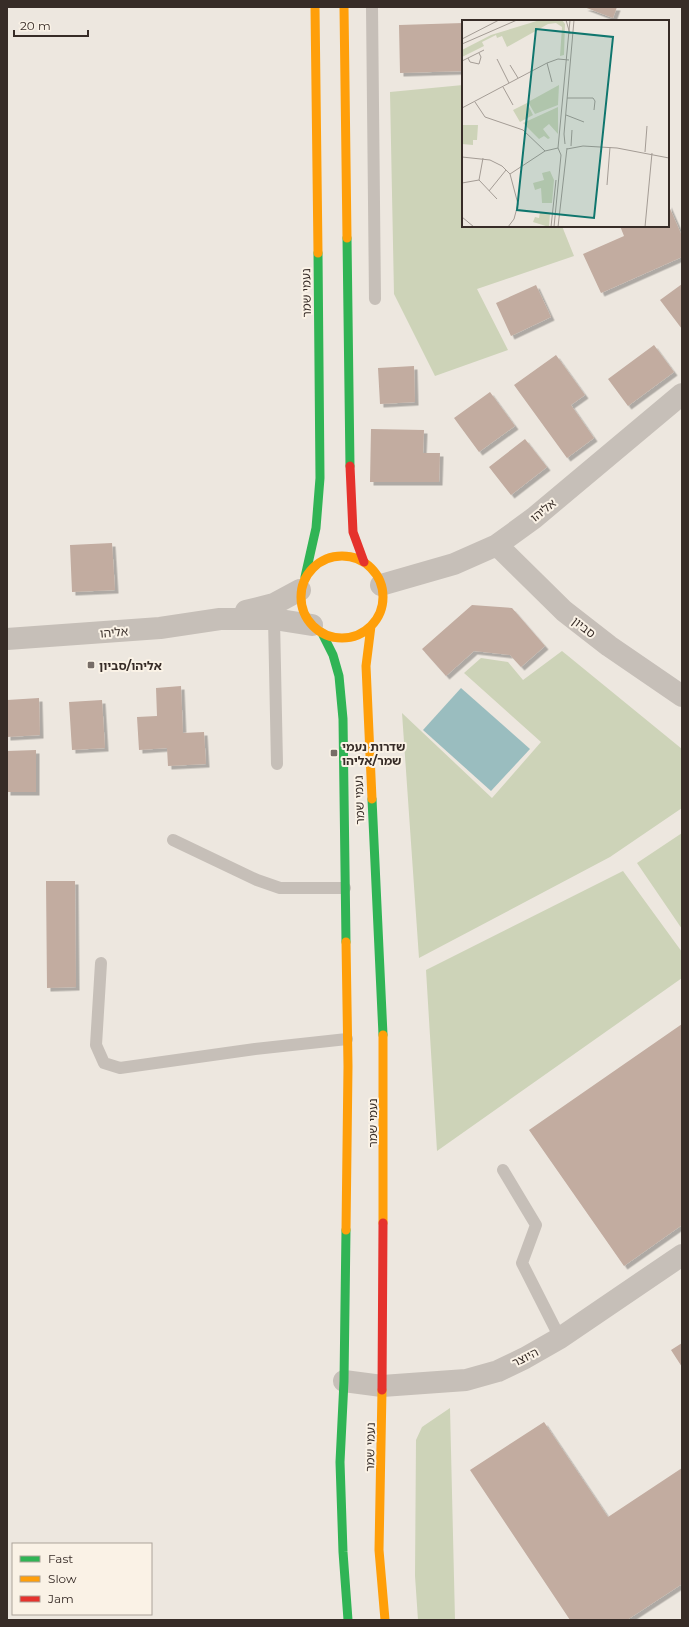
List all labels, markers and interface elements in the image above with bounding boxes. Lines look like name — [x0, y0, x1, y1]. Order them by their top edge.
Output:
scale bar — [14, 12, 88, 38]
text: 20 m — [20, 18, 51, 33]
inset map — [462, 20, 669, 227]
street label: נעמי שמר — [298, 268, 314, 318]
street label: אליהו — [527, 495, 559, 525]
street label: סביון — [569, 613, 599, 641]
street label: אליהו — [99, 623, 129, 641]
place label: אליהו/סביון — [99, 658, 162, 673]
marker: אליהו/סביון — [86, 660, 96, 670]
place label: שדרות נעמי שמר/אליהו — [342, 739, 405, 768]
marker: שדרות נעמי שמר/אליהו — [329, 748, 339, 758]
street label: נעמי שמר — [351, 775, 367, 825]
street label: נעמי שמר — [365, 1098, 380, 1148]
street label: היוצר — [509, 1344, 541, 1370]
street label: נעמי שמר — [362, 1422, 378, 1472]
legend — [12, 1543, 152, 1615]
text: Fast — [48, 1551, 73, 1566]
text: Slow — [48, 1571, 77, 1586]
text: Jam — [47, 1591, 74, 1606]

